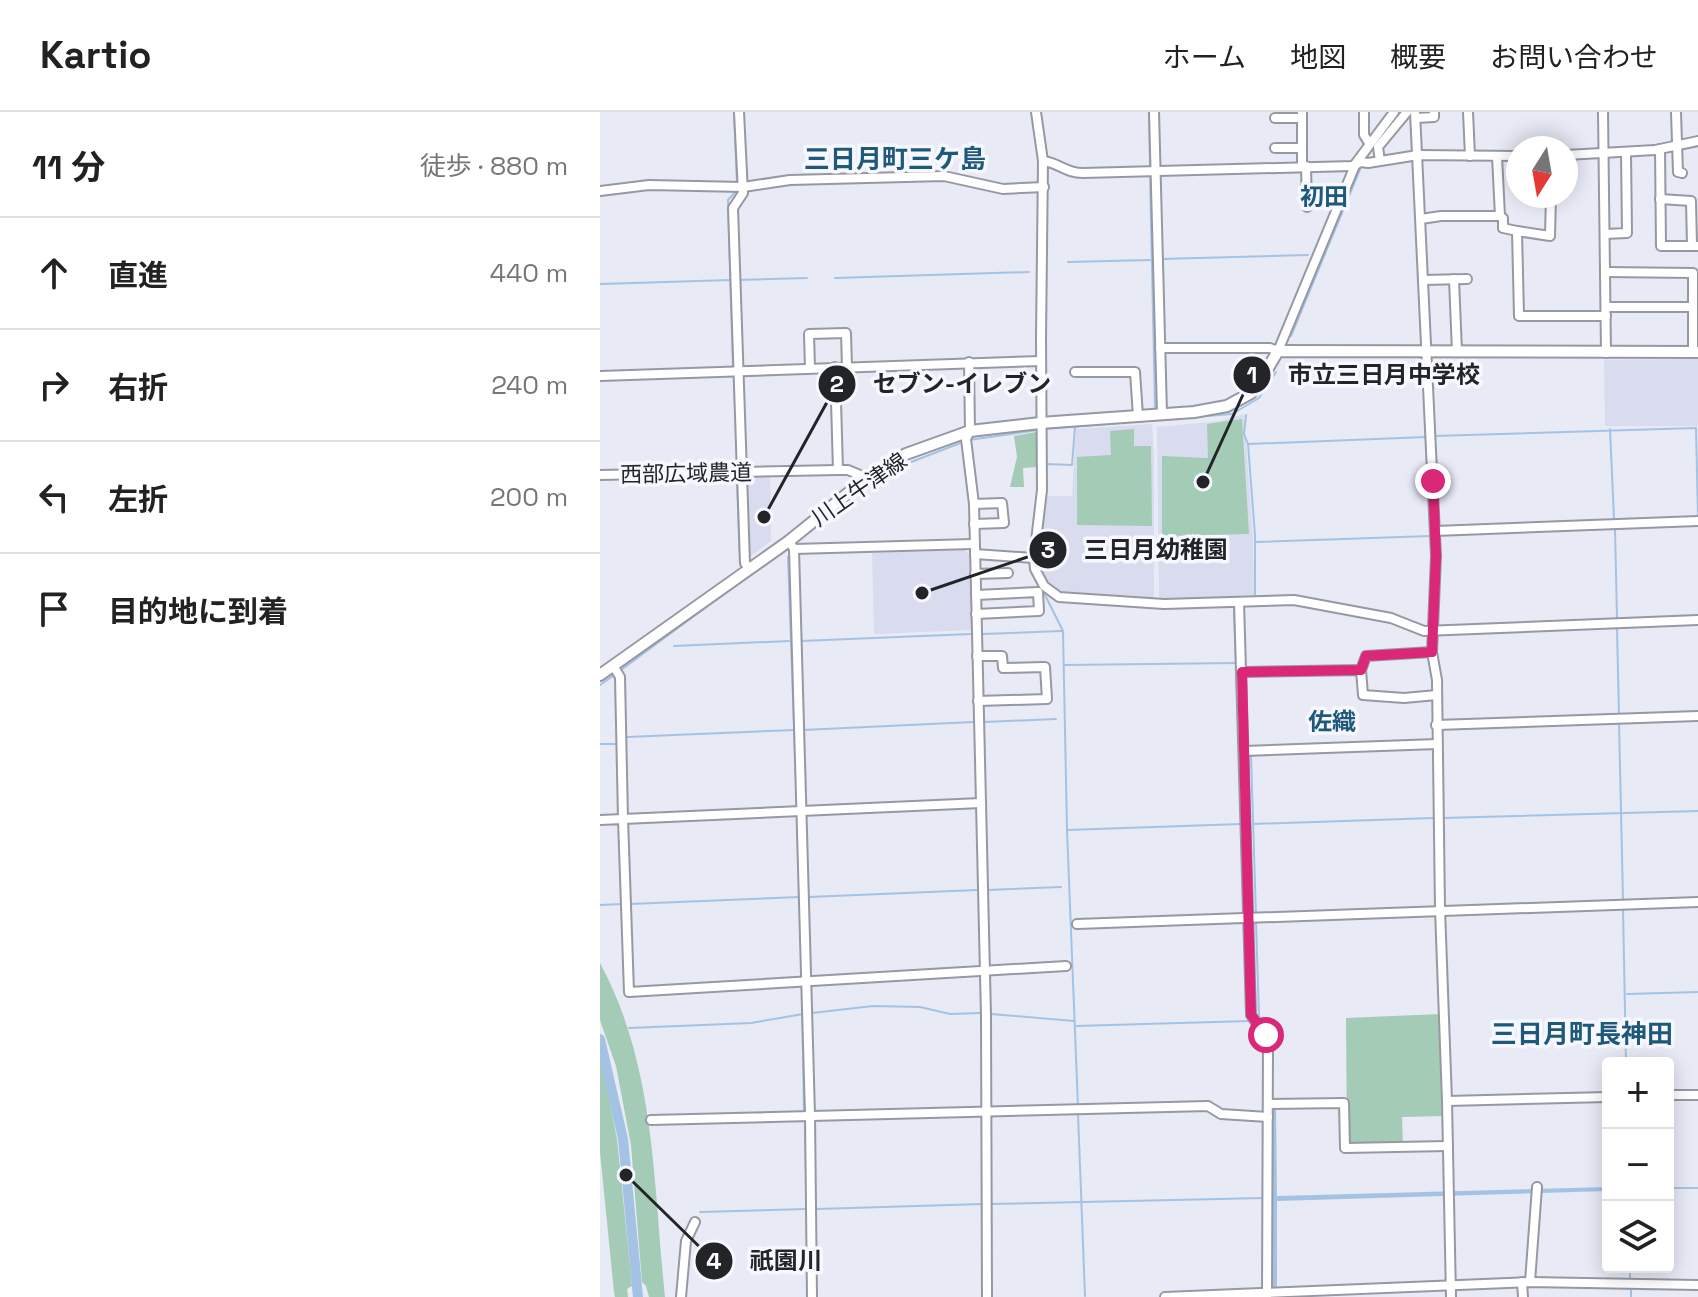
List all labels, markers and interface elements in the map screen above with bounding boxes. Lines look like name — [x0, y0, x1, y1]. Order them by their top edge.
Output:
text: Kartio — [40, 31, 152, 79]
text: ホーム — [1163, 39, 1246, 75]
text: 地図 — [1290, 39, 1346, 75]
text: 概要 — [1390, 39, 1446, 75]
text: お問い合わせ — [1490, 39, 1658, 75]
north arrow — [1506, 136, 1578, 208]
district label: 三日月町三ケ島 — [804, 142, 986, 176]
text: 11 分 — [32, 146, 105, 189]
text: 徒歩 · 880 m — [420, 149, 568, 183]
district label: 初田 — [1300, 181, 1348, 212]
icon: ahead — [32, 251, 76, 295]
text: 直進 — [108, 256, 168, 295]
text: 440 m — [490, 256, 568, 290]
callout: 市立三日月中学校 — [1232, 351, 1496, 399]
text: 1 — [1247, 359, 1257, 390]
text: 市立三日月中学校 — [1288, 359, 1480, 390]
callout: セブン-イレブン — [817, 360, 1068, 408]
icon: right — [32, 363, 76, 407]
text: 右折 — [108, 368, 168, 407]
text: 240 m — [491, 368, 568, 402]
text: 2 — [830, 368, 844, 399]
text: セブン-イレブン — [873, 368, 1051, 399]
street label: 川上牛津線 — [806, 446, 912, 532]
street label: 西部広域農道 — [620, 458, 752, 488]
route end — [1415, 463, 1451, 499]
icon: left — [32, 475, 76, 519]
text: 左折 — [108, 480, 168, 519]
text: 200 m — [490, 480, 568, 514]
callout: 三日月幼稚園 — [1028, 526, 1244, 574]
text: 3 — [1041, 534, 1055, 565]
text: 三日月幼稚園 — [1084, 534, 1228, 565]
icon: arrive — [32, 587, 76, 631]
text: 目的地に到着 — [108, 592, 288, 631]
district label: 佐織 — [1308, 706, 1356, 737]
route start — [1248, 1017, 1284, 1053]
district label: 三日月町長神田 — [1491, 1017, 1673, 1051]
map controls — [1602, 1057, 1674, 1273]
button: + — [1602, 1057, 1674, 1129]
button: − — [1602, 1129, 1674, 1201]
button: layers — [1602, 1201, 1674, 1273]
callout: 祇園川 — [694, 1237, 838, 1285]
text: 4 — [706, 1245, 722, 1276]
text: 祇園川 — [750, 1245, 822, 1276]

